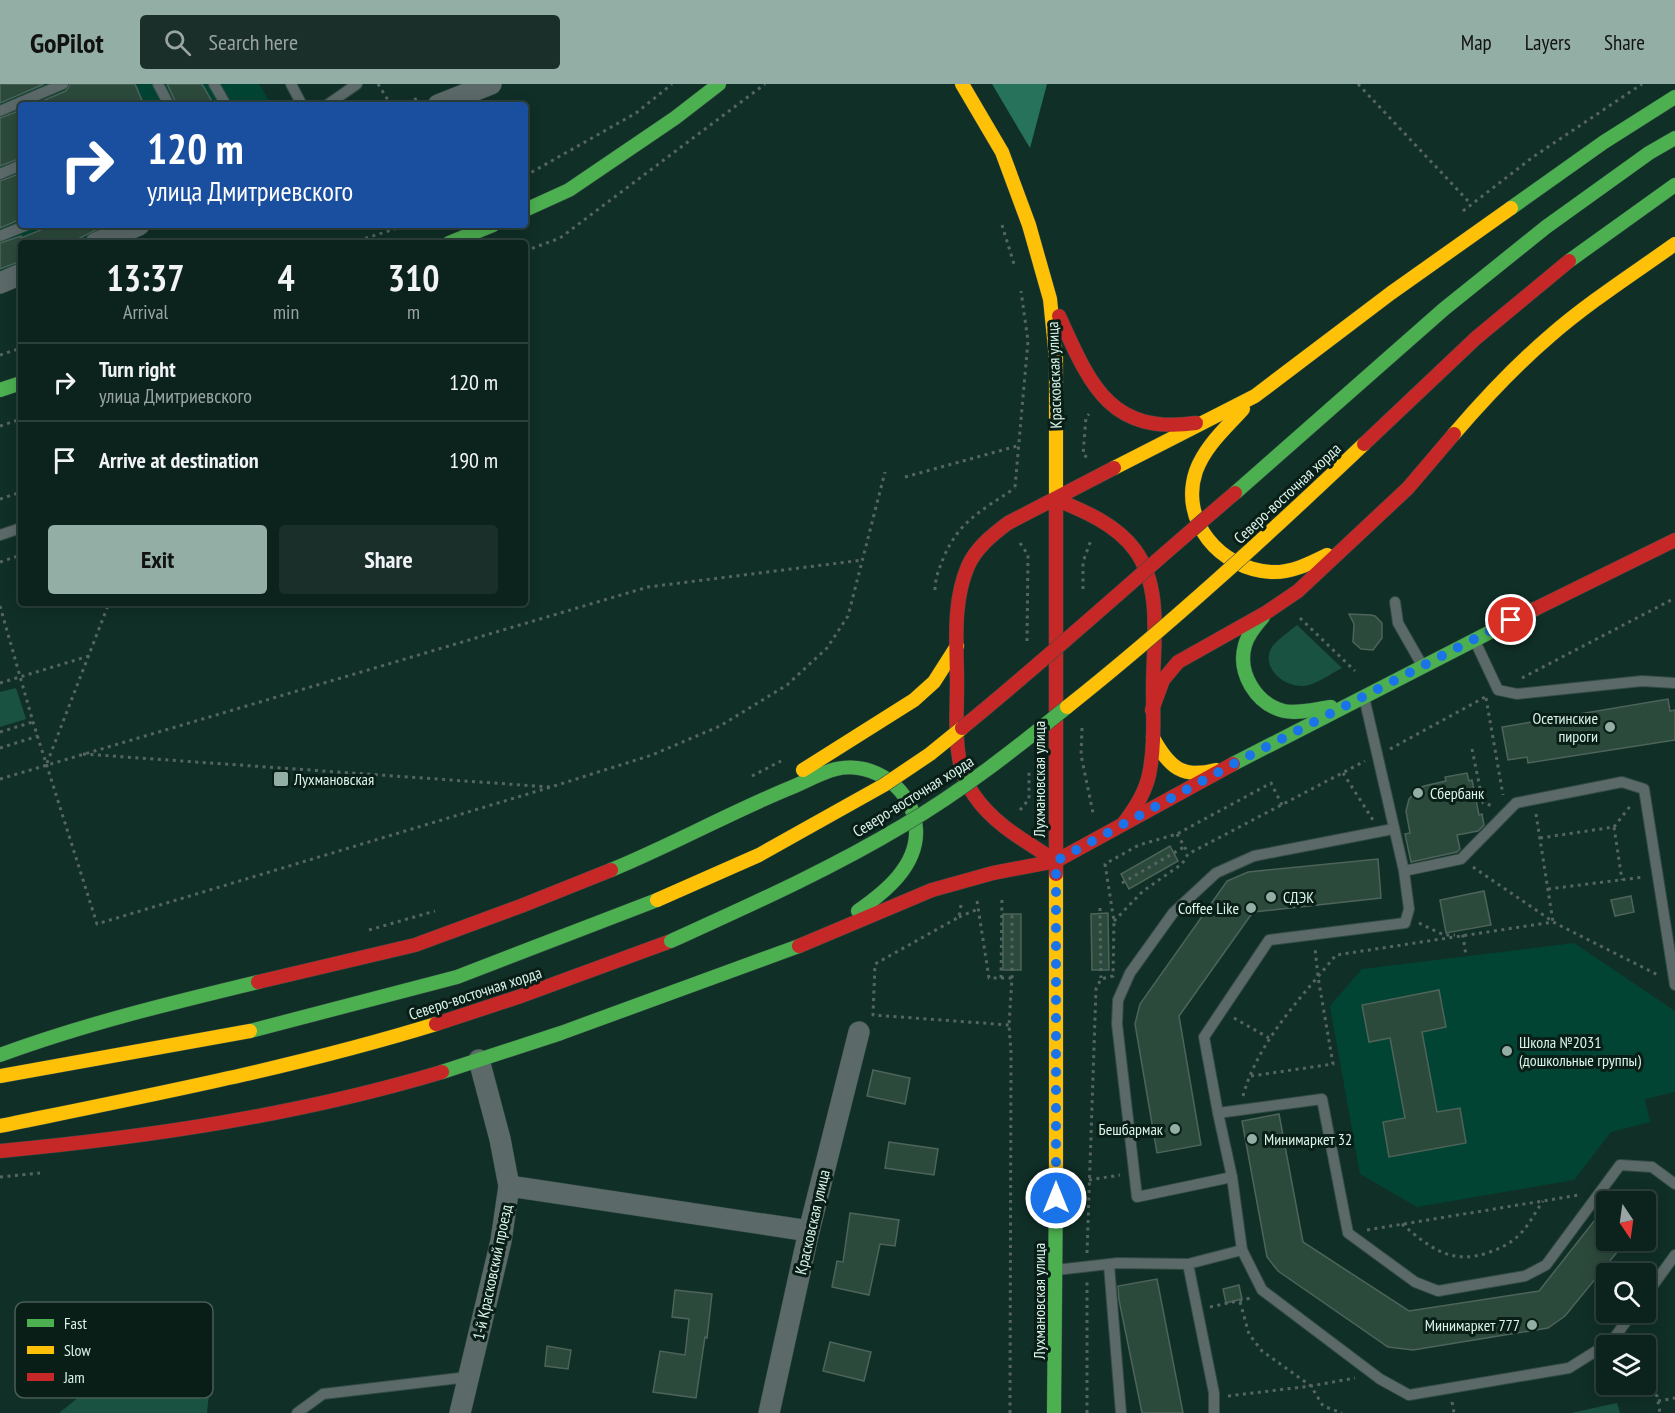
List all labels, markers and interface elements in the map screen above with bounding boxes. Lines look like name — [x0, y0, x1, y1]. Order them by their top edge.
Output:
search box — [140, 15, 560, 69]
text: GoPilot — [30, 24, 104, 61]
icon: search — [161, 26, 194, 59]
text: Search here — [209, 28, 298, 56]
text: Map — [1461, 29, 1492, 56]
text: Layers — [1525, 29, 1571, 56]
text: Share — [1604, 29, 1645, 56]
text: 120 m — [147, 121, 244, 176]
icon: right — [48, 126, 126, 204]
text: улица Дмитриевского — [147, 174, 353, 208]
text: 13:37 — [107, 254, 184, 301]
text: 4 — [277, 254, 295, 301]
text: 310 — [388, 254, 439, 301]
text: Arrival — [123, 299, 168, 325]
text: min — [273, 299, 299, 325]
text: m — [407, 299, 420, 325]
street label: Красковская улица — [1042, 321, 1066, 429]
text: Turn right — [99, 355, 176, 383]
icon: right — [48, 366, 81, 399]
text: 120 m — [449, 368, 498, 396]
text: улица Дмитриевского — [99, 383, 252, 409]
street label: Северо-восточная хорда — [1229, 438, 1345, 548]
icon: arrive — [48, 444, 81, 477]
text: Arrive at destination — [99, 446, 259, 474]
text: 190 m — [449, 446, 498, 474]
button: Exit — [48, 525, 267, 594]
button: Share — [279, 525, 498, 594]
pin — [1485, 594, 1536, 645]
icon: arrive — [1494, 603, 1527, 636]
place label: Осетинские пироги — [1533, 708, 1598, 746]
marker: Осетинские пироги — [1603, 720, 1617, 734]
street label: Лухмановская улица — [1029, 721, 1049, 838]
street label: Северо-восточная хорда — [849, 751, 977, 841]
place label: Лухмановская — [293, 769, 374, 789]
marker: Лухмановская — [272, 770, 290, 788]
place label: Сбербанк — [1430, 783, 1485, 803]
marker: Сбербанк — [1411, 786, 1425, 800]
place label: СДЭК — [1283, 887, 1314, 907]
marker: СДЭК — [1264, 890, 1278, 904]
place label: Coffee Like — [1178, 898, 1239, 918]
marker: Coffee Like — [1244, 901, 1258, 915]
street label: Северо-восточная хорда — [406, 962, 544, 1024]
place label: Школа №2031 (дошкольные группы) — [1519, 1032, 1641, 1070]
marker: Школа №2031 (дошкольные группы) — [1500, 1044, 1514, 1058]
place label: Бешбармак — [1099, 1119, 1164, 1139]
marker: Бешбармак — [1168, 1122, 1182, 1136]
place label: Минимаркет 32 — [1264, 1129, 1352, 1149]
marker: Минимаркет 32 — [1245, 1132, 1259, 1146]
position arrow — [1024, 1166, 1088, 1230]
street label: Красковская улица — [790, 1168, 834, 1276]
north arrow — [1596, 1191, 1656, 1251]
map controls — [1596, 1191, 1656, 1395]
street label: 1-й Красковский проезд — [468, 1202, 516, 1342]
street label: Лухмановская улица — [1029, 1243, 1049, 1360]
button: search — [1596, 1263, 1656, 1323]
legend — [15, 1302, 213, 1398]
text: Fast — [64, 1313, 87, 1333]
place label: Минимаркет 777 — [1425, 1315, 1520, 1335]
marker: Минимаркет 777 — [1525, 1318, 1539, 1332]
button: layers — [1596, 1335, 1656, 1395]
text: Slow — [64, 1340, 91, 1360]
text: Jam — [63, 1367, 85, 1387]

